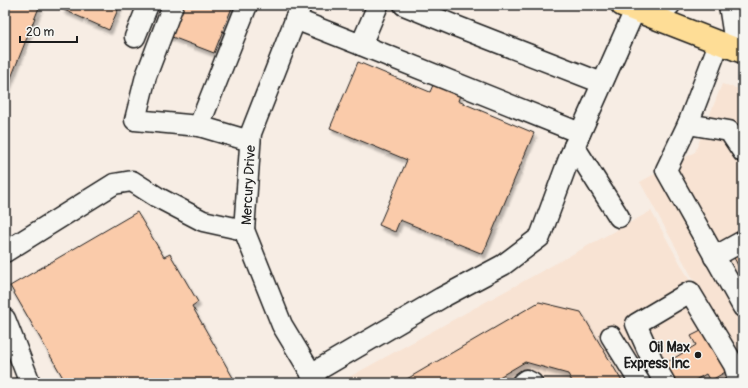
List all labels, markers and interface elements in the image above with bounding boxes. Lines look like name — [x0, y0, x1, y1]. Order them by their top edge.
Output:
scale bar — [20, 18, 77, 44]
text: 20 m — [26, 25, 55, 40]
street label: Mercury Drive — [238, 145, 259, 225]
place label: Oil Max Express Inc — [624, 339, 690, 372]
marker: Oil Max Express Inc — [693, 350, 703, 360]

